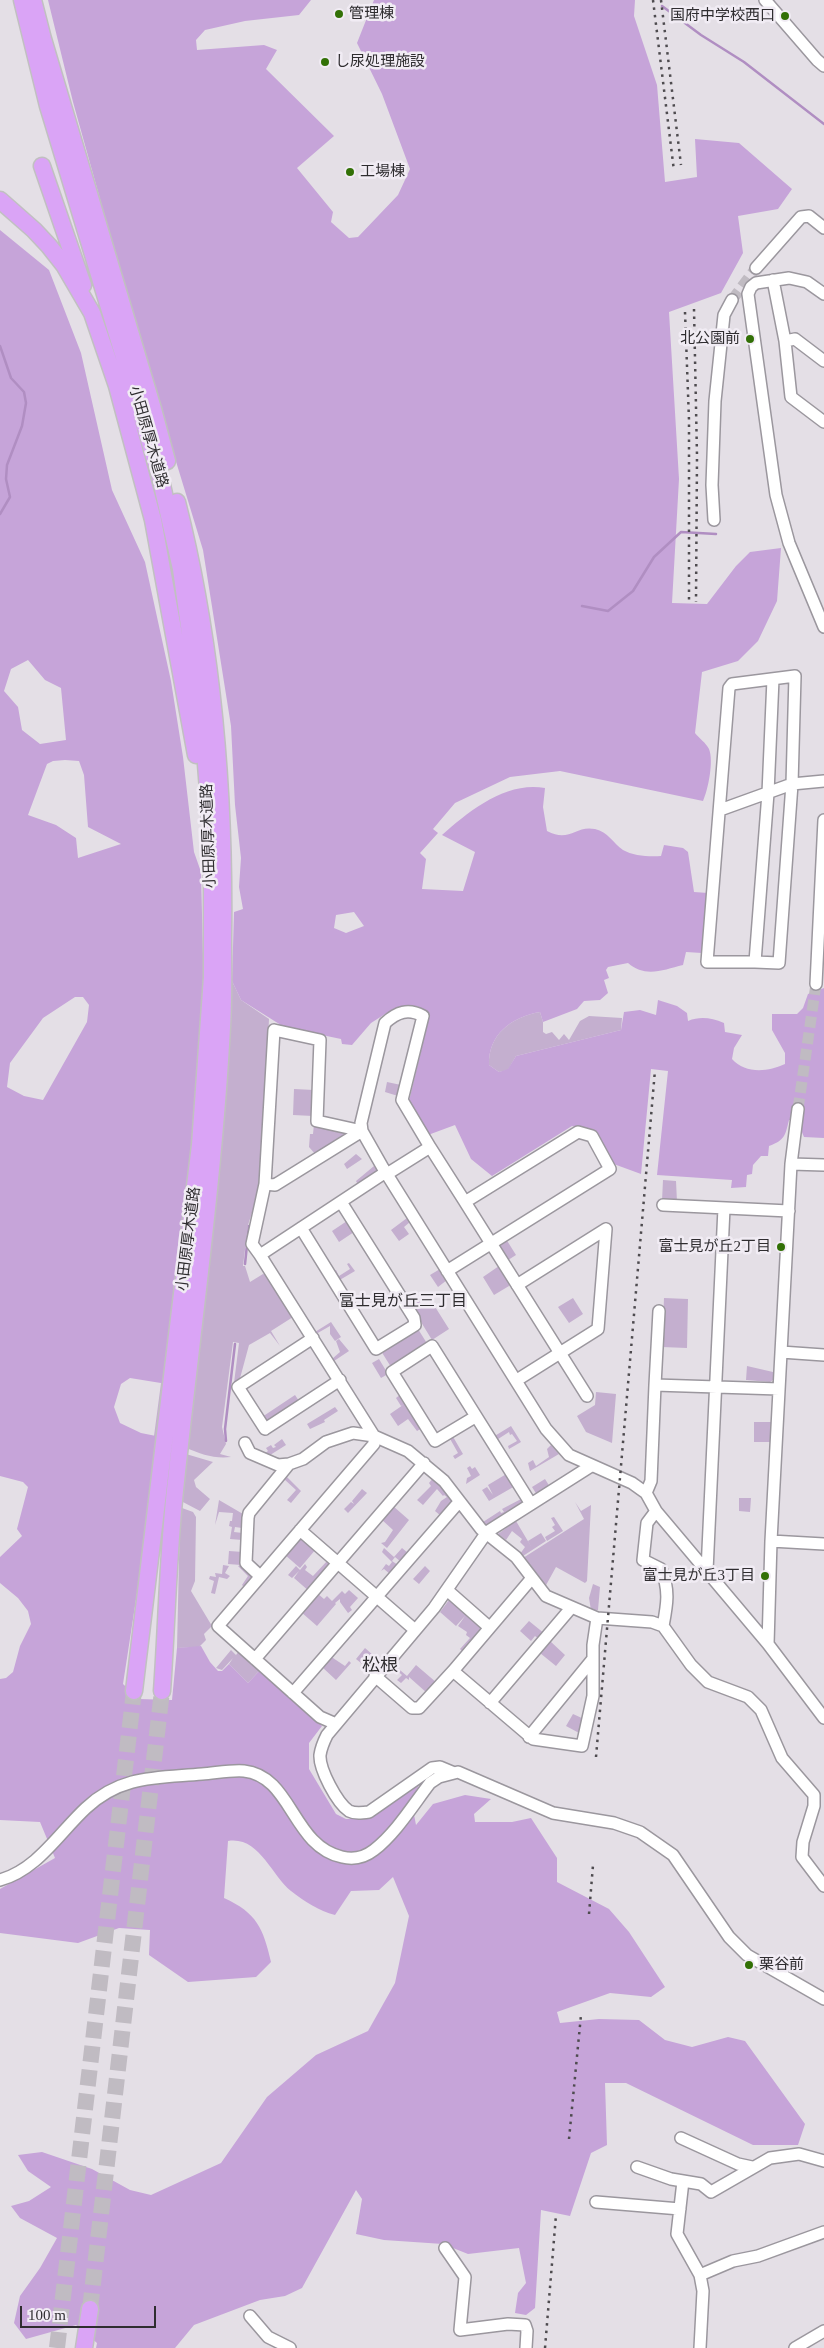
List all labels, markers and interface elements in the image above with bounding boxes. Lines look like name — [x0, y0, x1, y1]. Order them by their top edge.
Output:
place label: 管理棟 — [349, 5, 394, 23]
place label: 国府中学校西口 — [670, 7, 775, 25]
marker: 管理棟 — [333, 8, 345, 20]
marker: 国府中学校西口 — [779, 10, 791, 22]
place label: し尿処理施設 — [335, 53, 425, 71]
marker: し尿処理施設 — [319, 56, 331, 68]
place label: 工場棟 — [360, 163, 405, 181]
marker: 工場棟 — [344, 166, 356, 178]
place label: 北公園前 — [680, 330, 740, 348]
marker: 北公園前 — [744, 333, 756, 345]
street label: 小田原厚木道路 — [125, 384, 171, 490]
street label: 小田原厚木道路 — [198, 783, 220, 889]
street label: 小田原厚木道路 — [174, 1186, 204, 1292]
place label: 富士見が丘2丁目 — [659, 1238, 771, 1256]
marker: 富士見が丘2丁目 — [775, 1241, 787, 1253]
district label: 富士見が丘三丁目 — [339, 1292, 467, 1312]
place label: 富士見が丘3丁目 — [643, 1567, 755, 1585]
marker: 富士見が丘3丁目 — [759, 1570, 771, 1582]
district label: 松根 — [362, 1655, 398, 1677]
place label: 栗谷前 — [759, 1956, 804, 1974]
marker: 栗谷前 — [743, 1959, 755, 1971]
scale bar — [22, 2296, 159, 2328]
text: 100 m — [28, 2307, 66, 2323]

